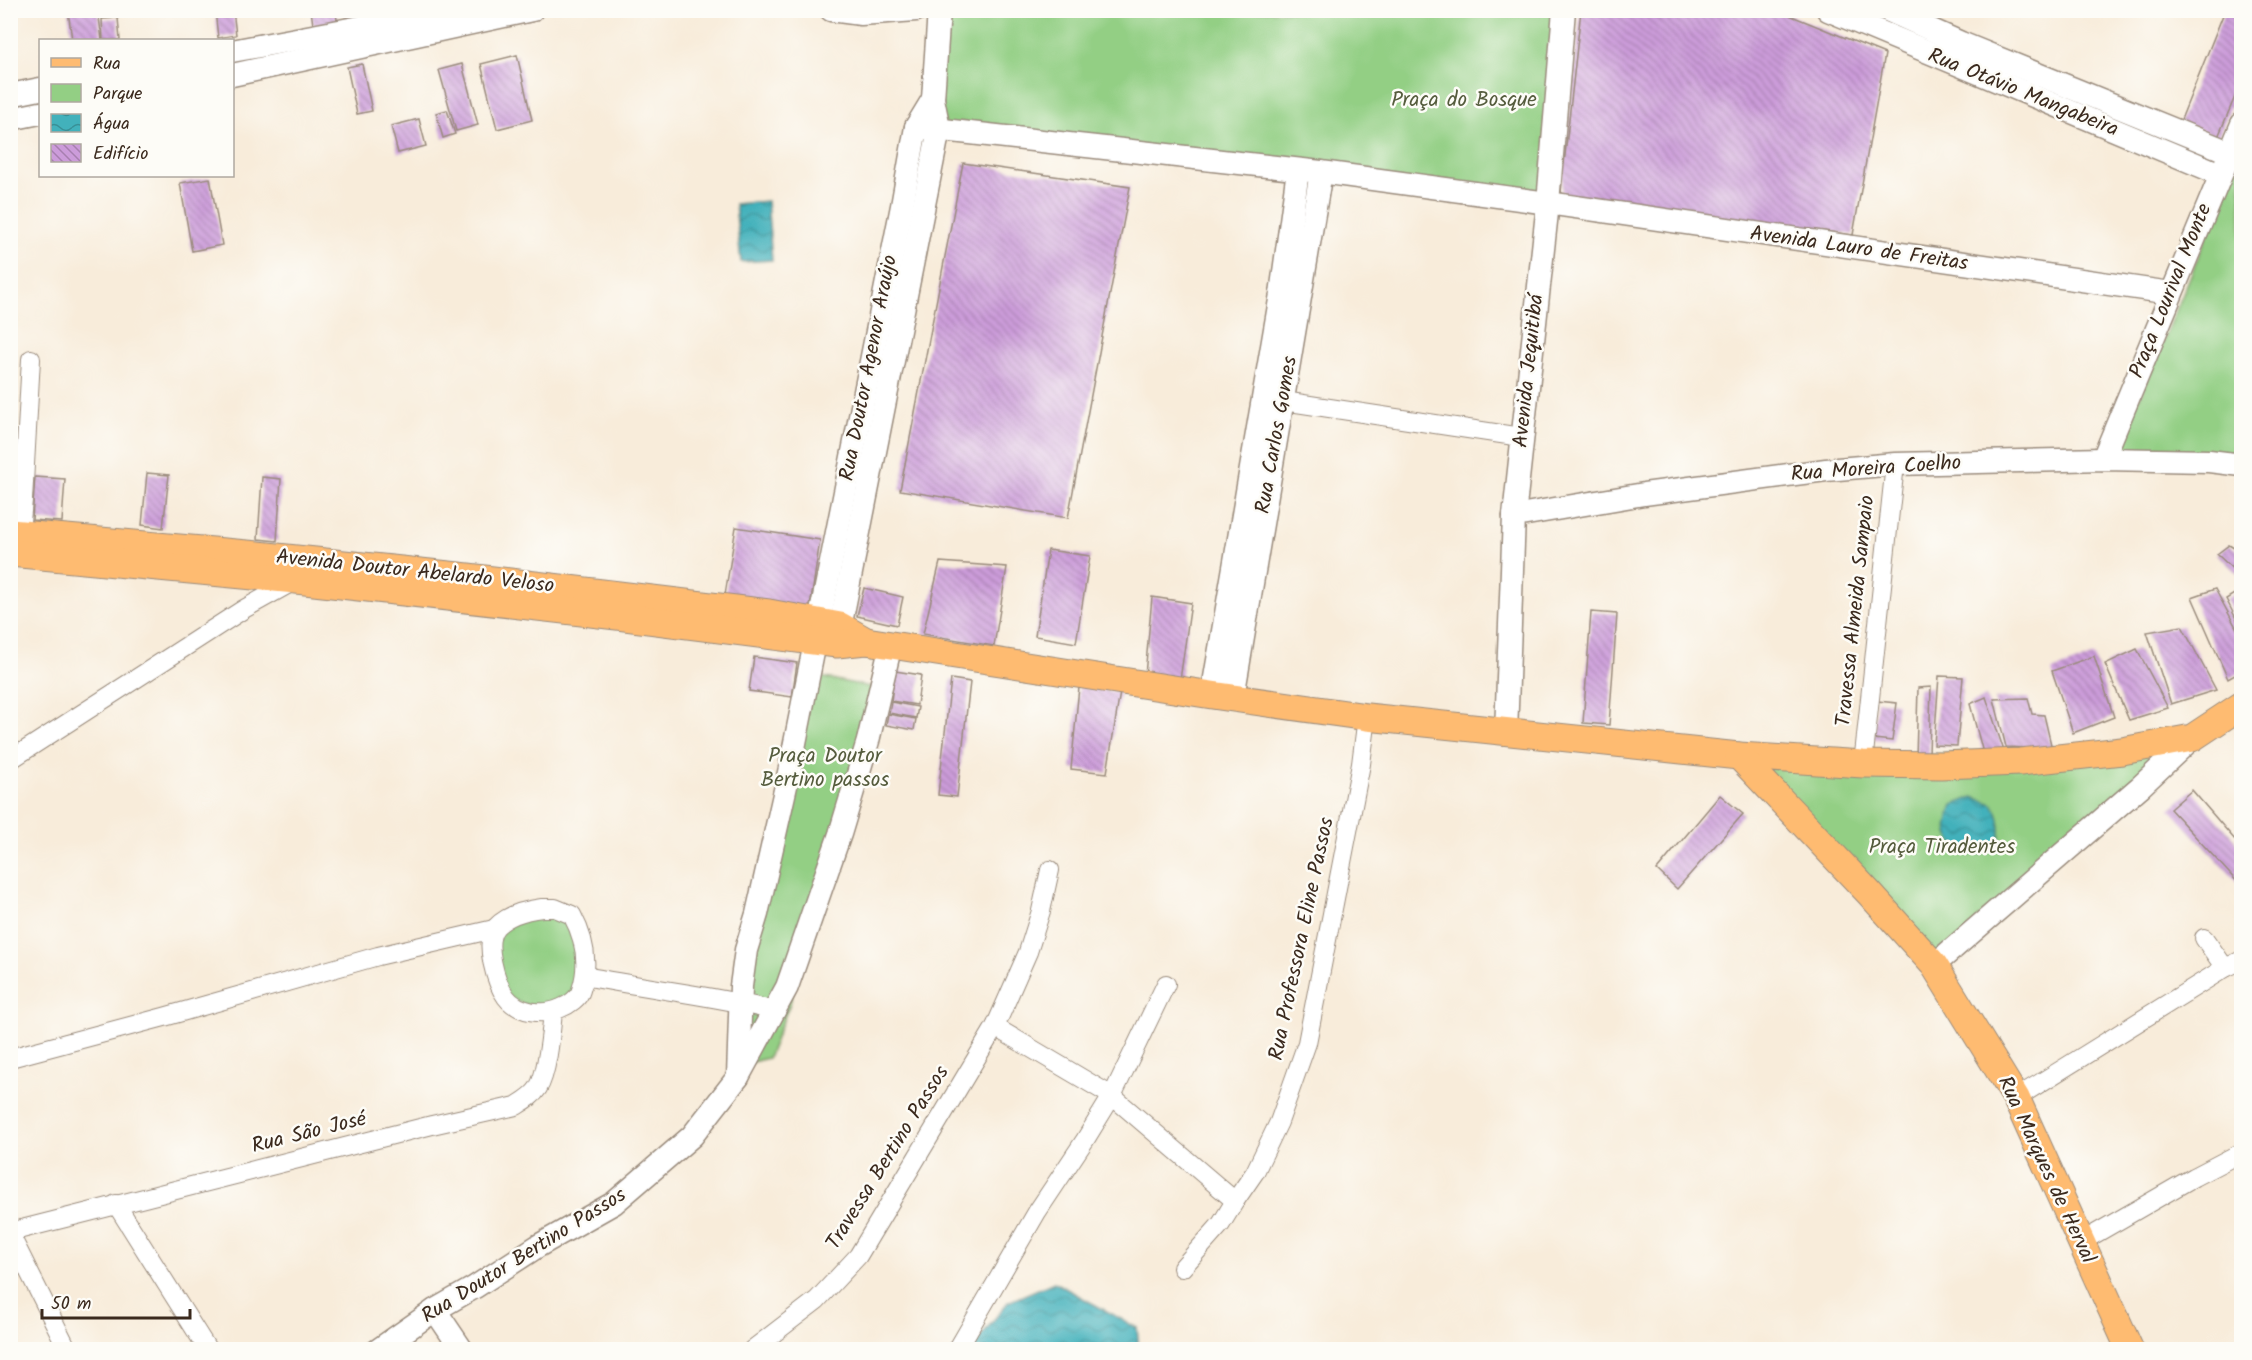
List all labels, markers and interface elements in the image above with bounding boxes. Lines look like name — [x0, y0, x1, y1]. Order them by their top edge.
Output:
legend — [39, 39, 234, 177]
street label: Rua Otávio Mangabeira — [1923, 40, 2123, 146]
text: Rua — [93, 50, 121, 79]
text: Parque — [93, 80, 142, 109]
park label: Praça do Bosque — [1391, 84, 1537, 117]
text: Água — [93, 110, 130, 139]
text: Edifício — [93, 140, 148, 169]
street label: Praça Lourival Monte — [2121, 198, 2221, 383]
street label: Avenida Lauro de Freitas — [1748, 217, 1970, 281]
street label: Rua Doutor Agenor Araújo — [831, 252, 907, 484]
street label: Avenida Jequitibá — [1505, 290, 1554, 450]
street label: Rua Carlos Gomes — [1247, 354, 1307, 516]
street label: Rua Moreira Coelho — [1790, 447, 1962, 491]
street label: Travessa Almeida Sampaio — [1827, 494, 1885, 728]
street label: Avenida Doutor Abelardo Veloso — [274, 541, 556, 603]
park label: Praça Doutor Bertino passos — [761, 740, 889, 797]
street label: Rua Professora Eline Passos — [1260, 814, 1344, 1064]
park label: Praça Tiradentes — [1869, 831, 2015, 864]
street label: Travessa Bertino Passos — [818, 1059, 958, 1257]
street label: Rua Marques de Herval — [1988, 1071, 2104, 1269]
street label: Rua São José — [248, 1103, 371, 1163]
street label: Rua Doutor Bertino Passos — [415, 1179, 633, 1333]
scale bar — [42, 1282, 190, 1320]
text: 50 m — [51, 1290, 91, 1319]

